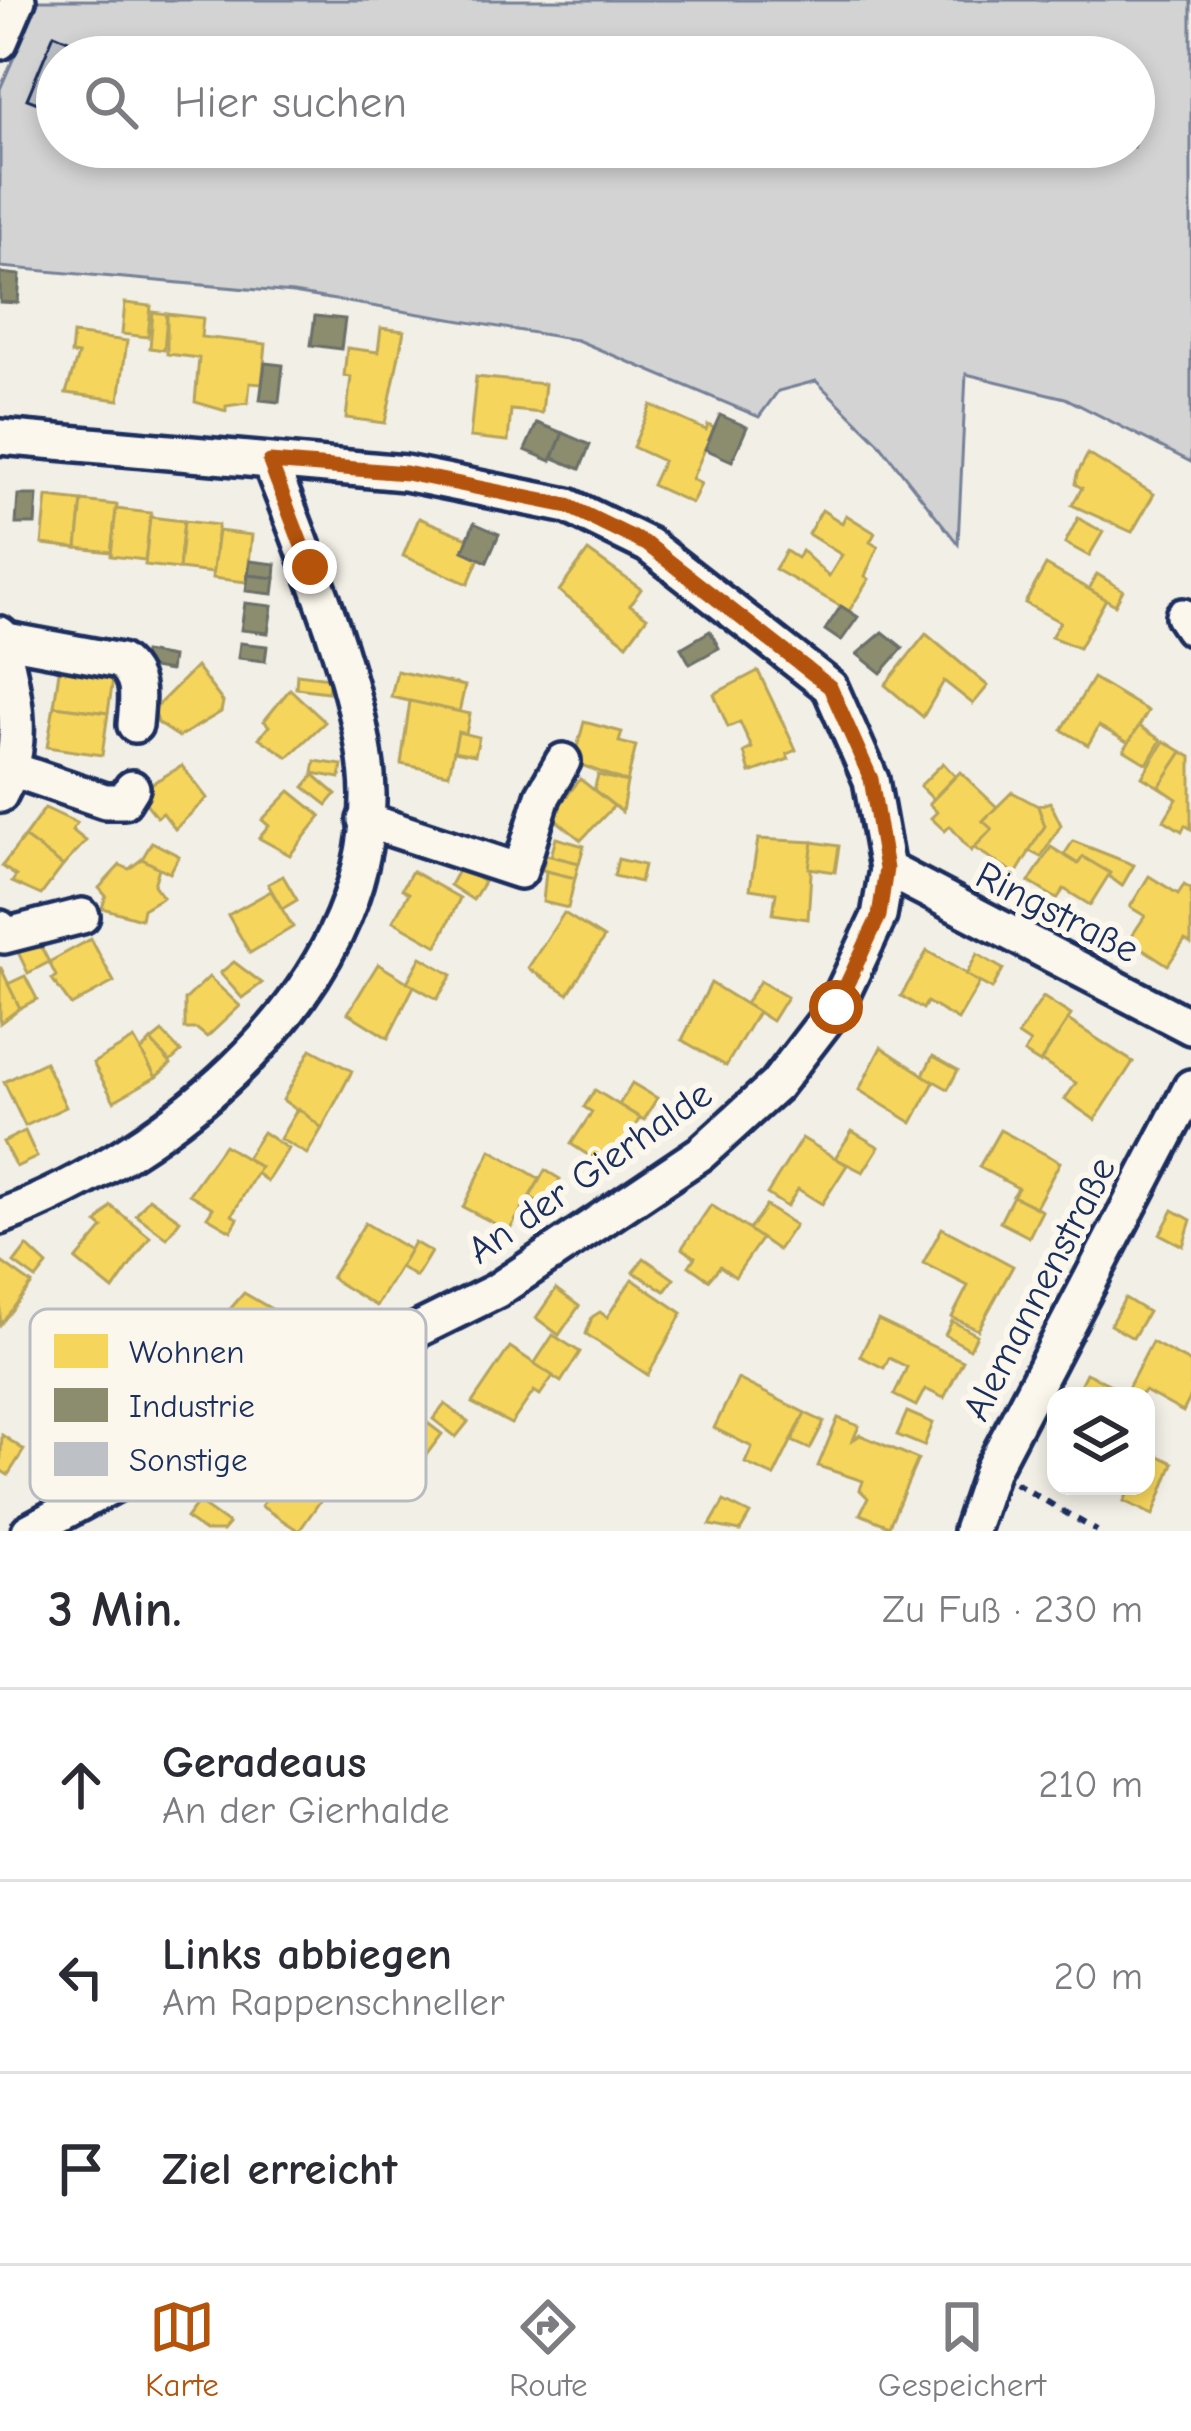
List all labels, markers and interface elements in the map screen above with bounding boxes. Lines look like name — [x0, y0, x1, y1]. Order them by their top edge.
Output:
search box — [36, 36, 1155, 168]
icon: search — [78, 69, 144, 135]
text: Hier suchen — [174, 76, 407, 128]
route end — [283, 540, 337, 594]
street label: Ringstraße — [968, 852, 1146, 972]
route start — [809, 980, 863, 1034]
street label: An der Gierhalde — [459, 1071, 721, 1273]
street label: Alemannenstraße — [954, 1149, 1125, 1428]
legend — [30, 1309, 426, 1501]
text: Wohnen — [129, 1333, 244, 1371]
text: Industrie — [129, 1387, 255, 1425]
map controls — [1047, 1387, 1155, 1495]
button: layers — [1047, 1387, 1155, 1495]
text: Sonstige — [129, 1441, 248, 1479]
text: 3 Min. — [48, 1580, 182, 1639]
text: Zu Fuß · 230 m — [882, 1587, 1143, 1632]
text: Geradeaus — [162, 1736, 366, 1788]
icon: ahead — [48, 1752, 114, 1818]
text: 210 m — [1038, 1762, 1143, 1807]
text: An der Gierhalde — [162, 1788, 450, 1833]
text: Links abbiegen — [162, 1928, 452, 1980]
icon: left — [48, 1944, 114, 2010]
text: 20 m — [1054, 1954, 1143, 1999]
text: Am Rappenschneller — [162, 1980, 504, 2025]
icon: arrive — [48, 2136, 114, 2202]
text: Ziel erreicht — [162, 2143, 397, 2195]
tab: Karte — [145, 2294, 219, 2404]
tab: Route — [509, 2294, 588, 2404]
tab: Gespeichert — [878, 2294, 1046, 2404]

